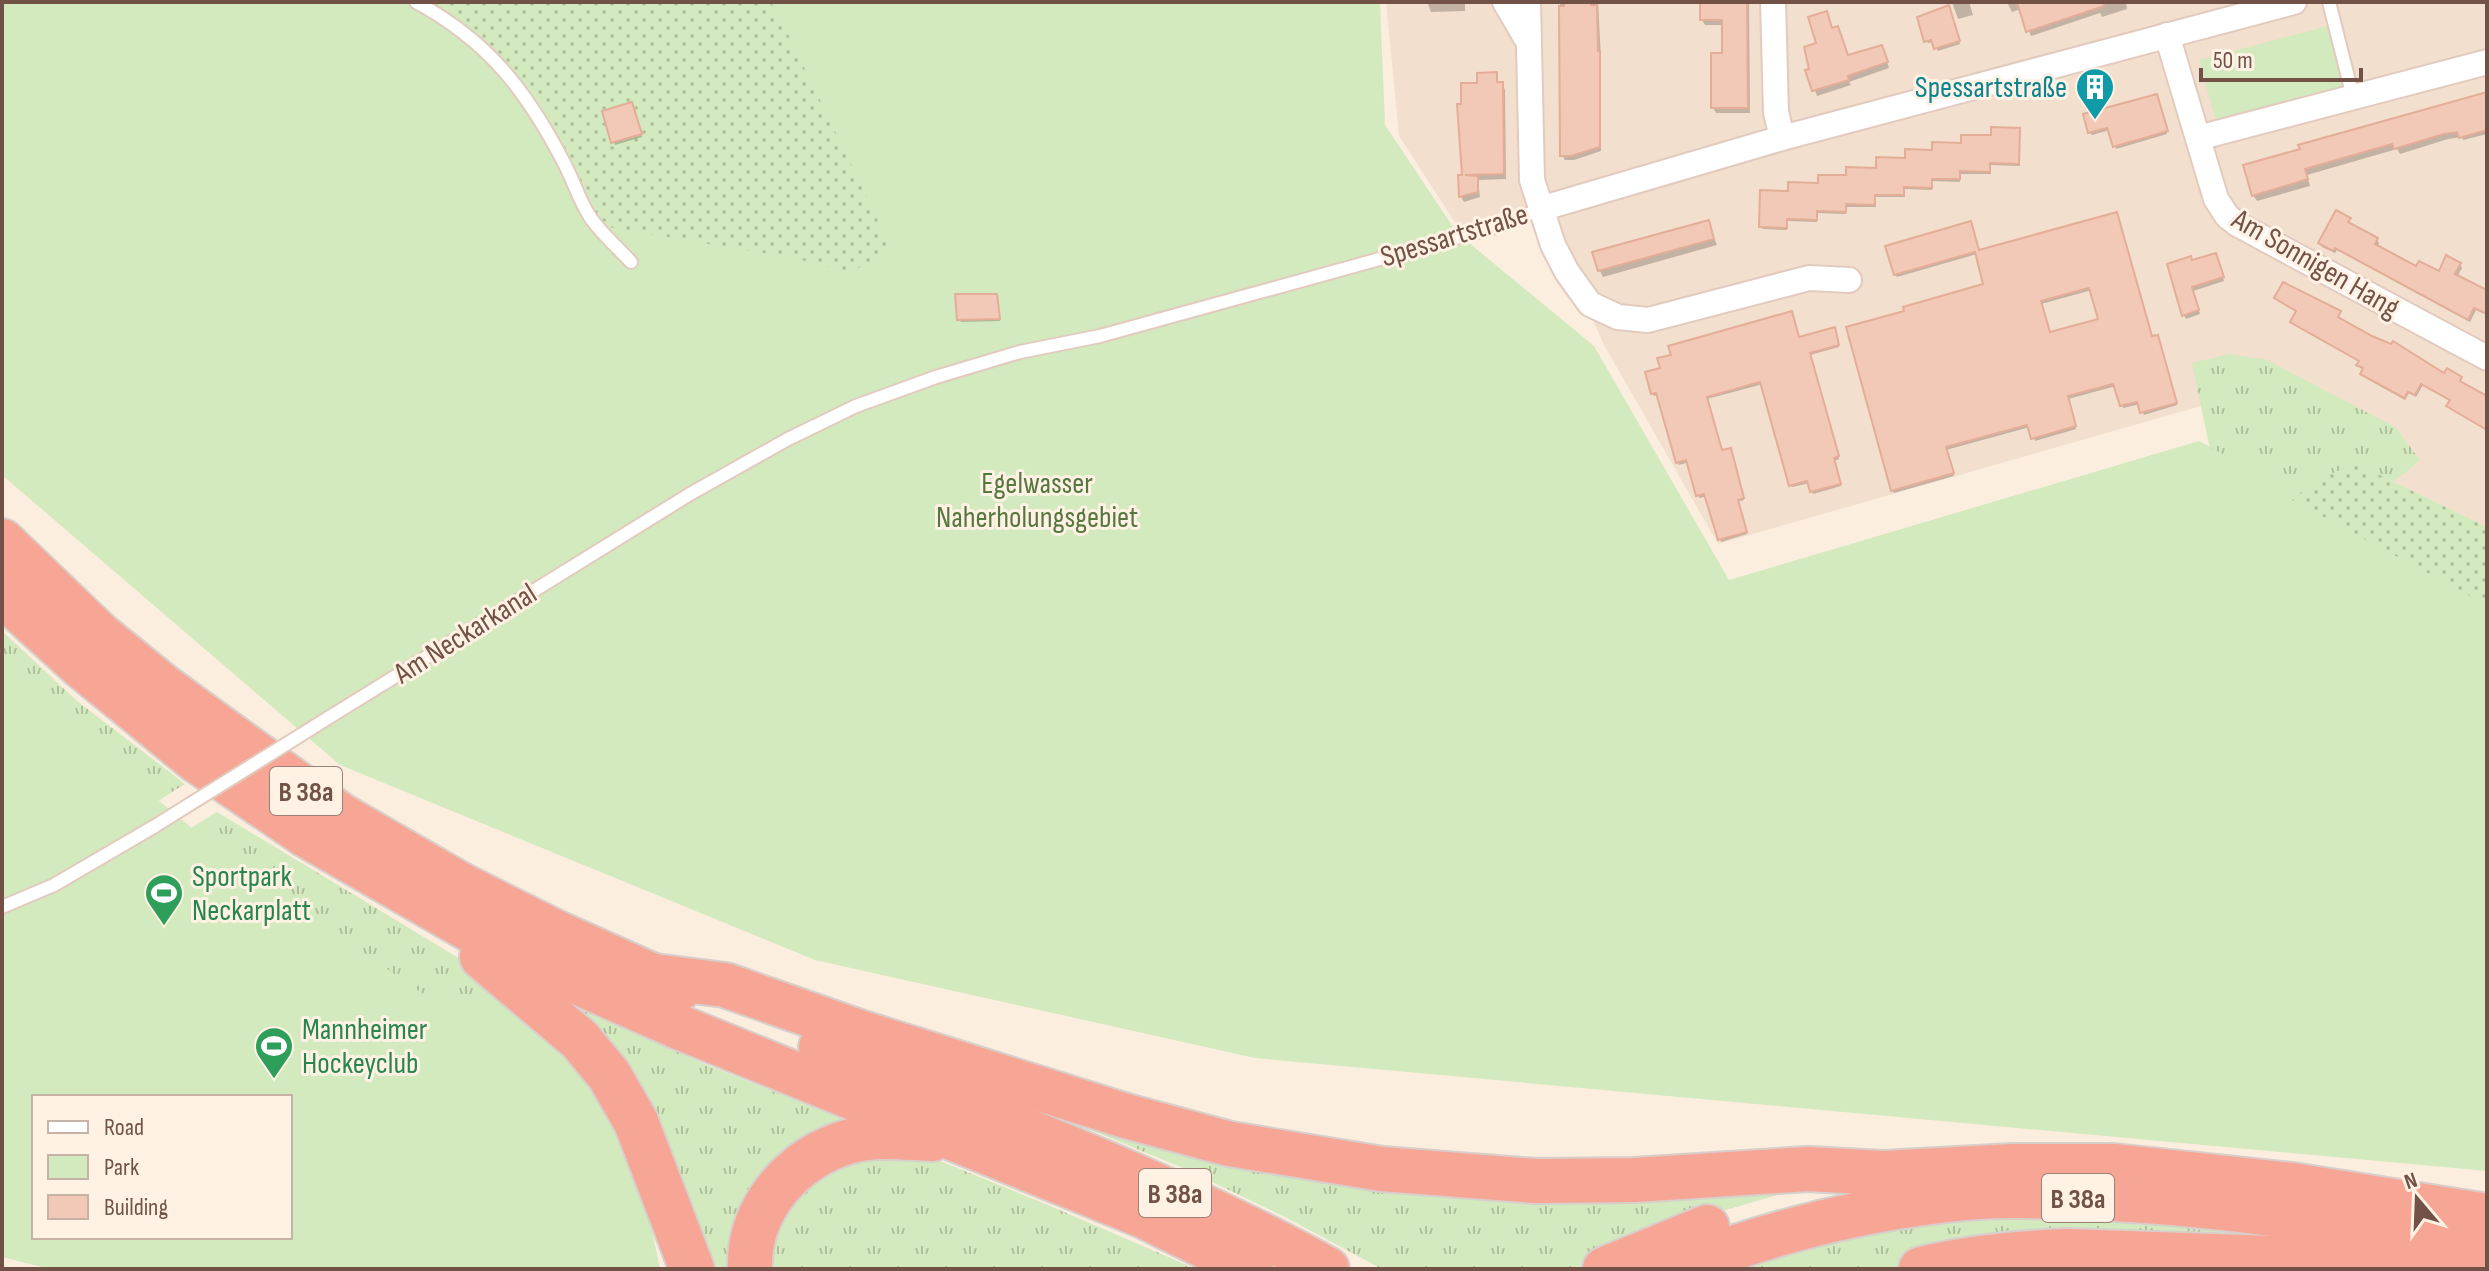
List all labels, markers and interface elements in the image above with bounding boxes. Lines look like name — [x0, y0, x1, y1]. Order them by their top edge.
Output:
scale bar — [2201, 32, 2361, 82]
text: 50 m — [2213, 46, 2253, 75]
building icon: Spessartstraße — [2074, 66, 2116, 121]
place label: Spessartstraße — [1915, 70, 2067, 106]
street label: Spessartstraße — [1376, 197, 1532, 275]
street label: Am Sonnigen Hang — [2225, 201, 2406, 326]
park label: Egelwasser Naherholungsgebiet — [936, 466, 1138, 536]
street label: Am Neckarkanal — [387, 576, 544, 692]
road number: B 38a — [270, 767, 342, 815]
place label: Sportpark Neckarplatt — [192, 859, 311, 929]
sports icon: Sportpark Neckarplatt — [143, 872, 185, 927]
place label: Mannheimer Hockeyclub — [302, 1012, 428, 1082]
sports icon: Mannheimer Hockeyclub — [253, 1025, 295, 1080]
legend — [32, 1095, 292, 1239]
text: Road — [104, 1113, 144, 1142]
text: Park — [104, 1153, 139, 1182]
north arrow — [2377, 1159, 2457, 1239]
text: N — [2401, 1167, 2421, 1196]
road number: B 38a — [1139, 1169, 1211, 1217]
road number: B 38a — [2042, 1174, 2114, 1222]
text: Building — [104, 1193, 168, 1222]

